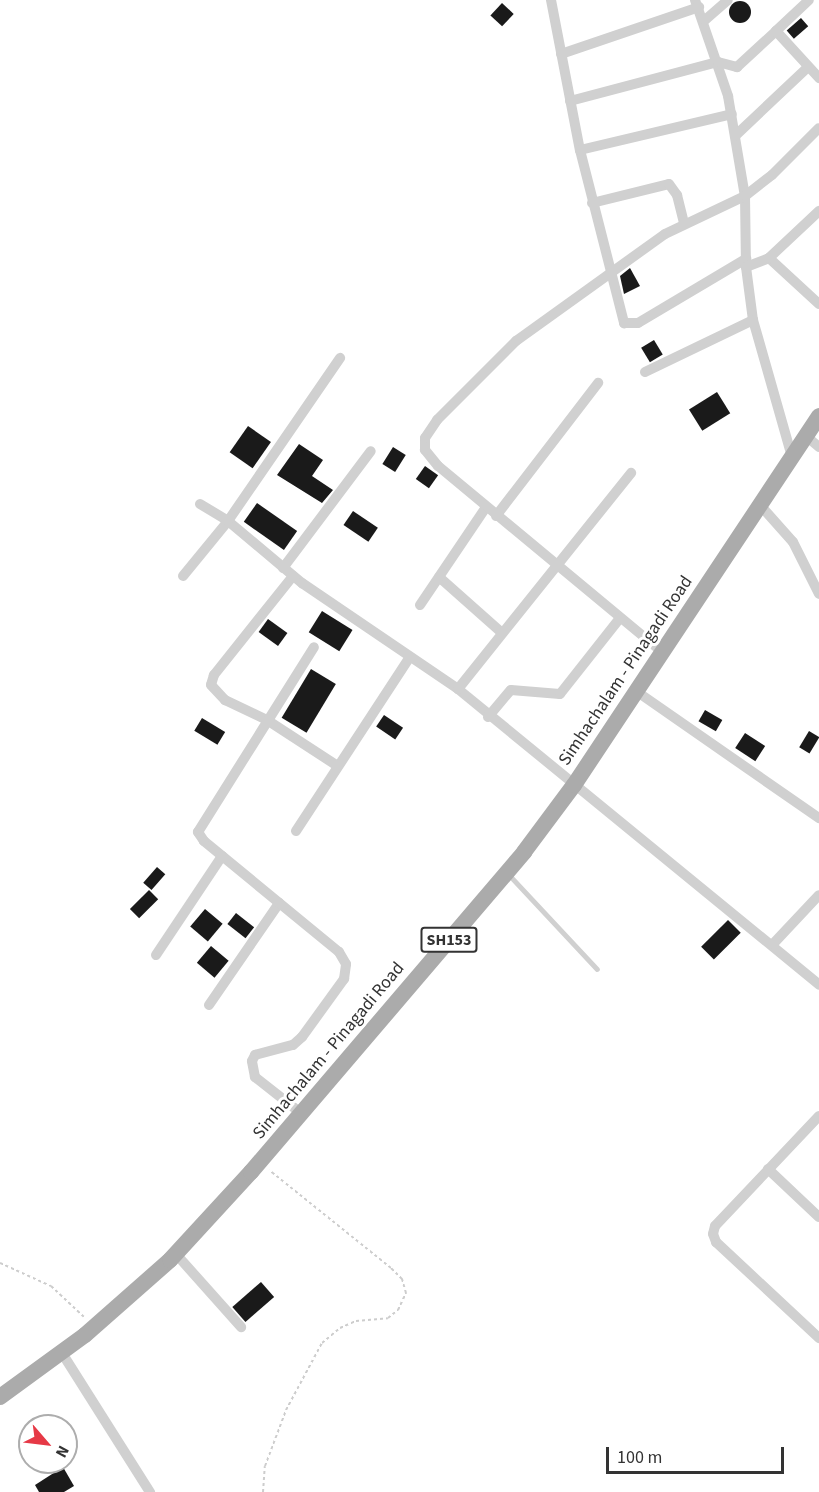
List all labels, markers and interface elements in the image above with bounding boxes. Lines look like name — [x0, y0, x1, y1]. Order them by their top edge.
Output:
street label: Simhachalam - Pinagadi Road — [554, 572, 698, 770]
road number: SH153 — [419, 927, 479, 953]
street label: Simhachalam - Pinagadi Road — [249, 958, 409, 1144]
north arrow — [18, 1414, 78, 1474]
scale bar — [609, 1435, 788, 1473]
text: N — [50, 1442, 74, 1461]
text: 100 m — [617, 1445, 662, 1470]

